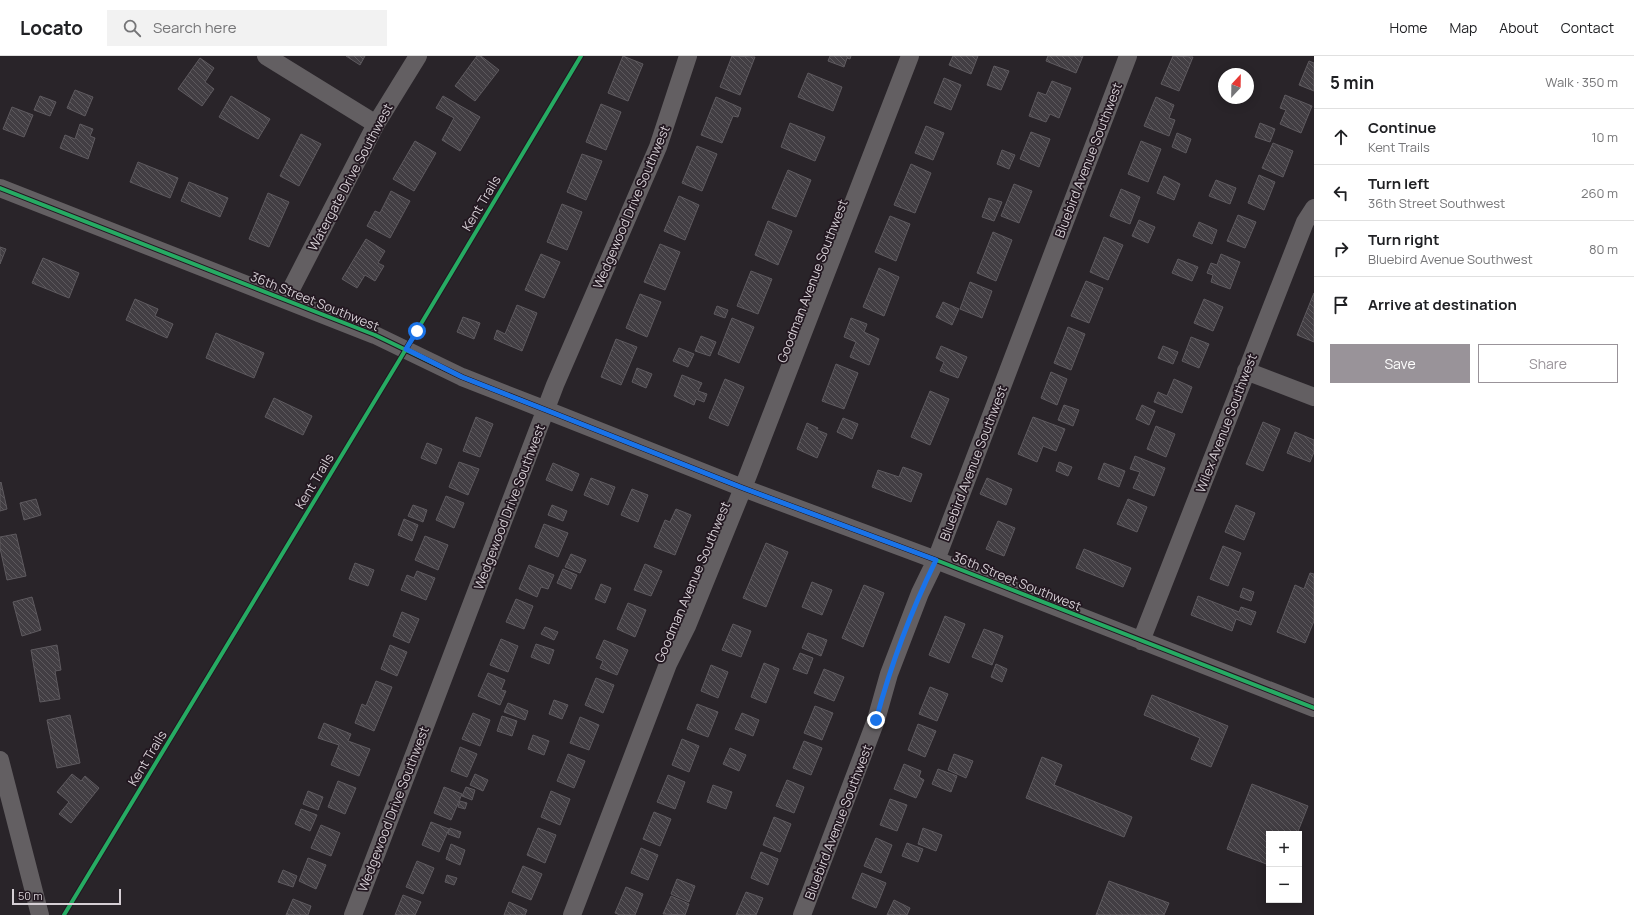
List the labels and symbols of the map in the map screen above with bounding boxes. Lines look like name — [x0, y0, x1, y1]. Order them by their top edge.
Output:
north arrow — [1218, 68, 1254, 104]
street label: Bluebird Avenue Southwest — [1050, 80, 1126, 240]
street label: Watergate Drive Southwest — [303, 100, 397, 254]
street label: Wedgewood Drive Southwest — [588, 123, 674, 291]
street label: Kent Trails — [457, 172, 505, 234]
street label: Goodman Avenue Southwest — [772, 197, 852, 365]
street label: 36th Street Southwest — [248, 267, 382, 335]
route start — [408, 322, 426, 340]
street label: Wilex Avenue Southwest — [1191, 351, 1261, 495]
street label: Bluebird Avenue Southwest — [935, 383, 1011, 543]
street label: Wedgewood Drive Southwest — [469, 422, 549, 592]
street label: Kent Trails — [290, 450, 338, 512]
street label: Goodman Avenue Southwest — [650, 499, 734, 665]
street label: 36th Street Southwest — [950, 547, 1084, 615]
route end — [867, 711, 885, 729]
street label: Wedgewood Drive Southwest — [353, 724, 433, 894]
street label: Kent Trails — [123, 727, 171, 789]
street label: Bluebird Avenue Southwest — [800, 742, 876, 902]
scale bar — [12, 887, 121, 906]

